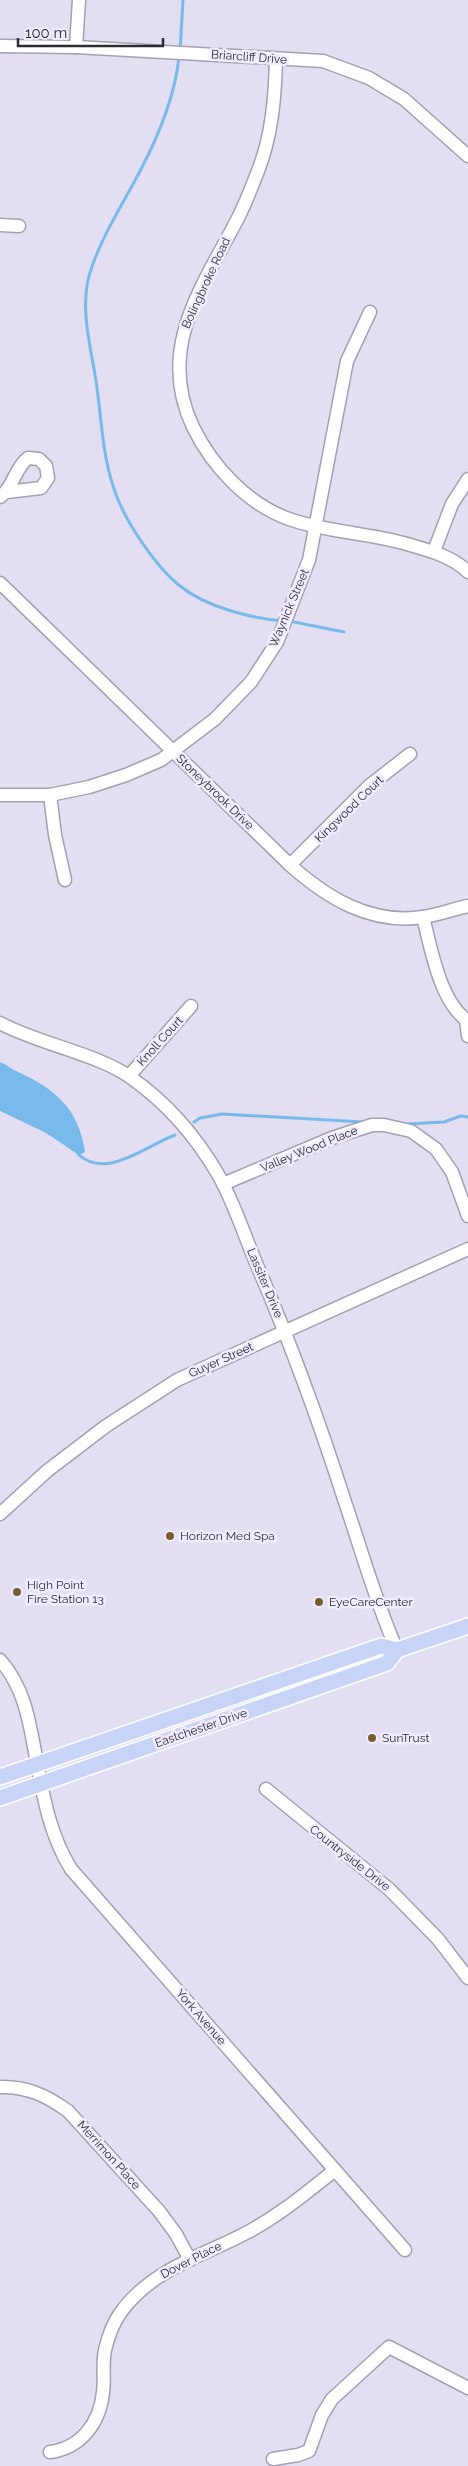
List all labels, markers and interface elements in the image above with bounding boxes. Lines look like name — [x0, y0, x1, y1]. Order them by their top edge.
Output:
scale bar — [18, 15, 162, 47]
text: 100 m — [25, 24, 67, 42]
street label: Briarcliff Drive — [210, 47, 288, 67]
street label: Bolingbroke Road — [179, 235, 233, 331]
street label: Waynick Street — [266, 567, 312, 649]
street label: Stoneybrook Drive — [173, 751, 257, 833]
street label: Kingwood Court — [312, 773, 386, 845]
street label: Knoll Court — [134, 1013, 186, 1069]
street label: Valley Wood Place — [258, 1123, 360, 1175]
street label: Lassiter Drive — [244, 1246, 286, 1320]
street label: Guyer Street — [186, 1340, 256, 1380]
place label: Horizon Med Spa — [180, 1529, 275, 1543]
marker: Horizon Med Spa — [164, 1530, 176, 1542]
place label: High Point Fire Station 13 — [27, 1578, 104, 1606]
marker: High Point Fire Station 13 — [11, 1586, 23, 1598]
place label: EyeCareCenter — [329, 1595, 413, 1609]
marker: EyeCareCenter — [313, 1596, 325, 1608]
street label: Eastchester Drive — [153, 1706, 249, 1750]
place label: SunTrust — [382, 1731, 429, 1745]
marker: SunTrust — [366, 1732, 378, 1744]
street label: Countryside Drive — [307, 1822, 393, 1894]
street label: York Avenue — [173, 1986, 229, 2048]
street label: Merrimon Place — [74, 2118, 144, 2192]
street label: Dover Place — [158, 2239, 224, 2281]

